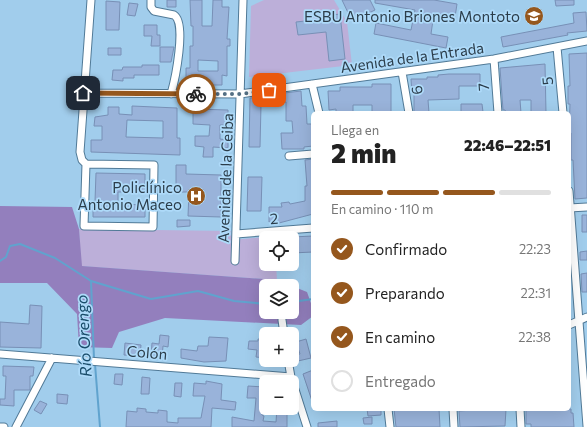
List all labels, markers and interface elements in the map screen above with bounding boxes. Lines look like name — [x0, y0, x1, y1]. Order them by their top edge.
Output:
school or university icon: ESBU Antonio Briones Montoto — [523, 5, 545, 27]
place label: ESBU Antonio Briones Montoto — [304, 7, 520, 25]
street label: Avenida de la Entrada — [339, 38, 485, 76]
pin — [252, 73, 286, 107]
courier — [176, 74, 216, 114]
pin — [66, 76, 100, 110]
street label: 5 — [538, 76, 556, 86]
icon: bag — [258, 79, 280, 101]
icon: home — [72, 82, 94, 104]
street label: 7 — [474, 82, 492, 92]
icon: bike — [185, 83, 207, 105]
street label: 9 — [408, 84, 428, 96]
street label: Avenida de la Ceiba — [214, 113, 236, 243]
text: Llega en — [331, 122, 379, 138]
text: 22:46–22:51 — [464, 136, 551, 154]
text: 2 min — [331, 137, 396, 168]
place label: Policlínico Antonio Maceo — [77, 178, 182, 213]
hospital icon: Policlínico Antonio Maceo — [185, 185, 207, 207]
text: En camino · 110 m — [331, 201, 433, 217]
street label: 2 — [269, 209, 279, 227]
map controls — [259, 231, 299, 415]
button: locate — [259, 231, 299, 271]
icon: check — [331, 238, 353, 260]
text: Confirmado — [365, 240, 447, 258]
text: 22:23 — [519, 241, 551, 257]
button: layers — [259, 279, 299, 319]
icon: check — [331, 282, 353, 304]
text: Preparando — [365, 284, 445, 302]
text: 22:31 — [521, 285, 551, 301]
water label: Río Orengo — [71, 294, 95, 378]
icon: check — [331, 326, 353, 348]
button: + — [259, 327, 299, 367]
text: En camino — [365, 328, 435, 346]
text: 22:38 — [518, 329, 551, 345]
street label: Colón — [126, 341, 168, 363]
text: Entregado — [365, 372, 436, 390]
button: − — [259, 375, 299, 415]

